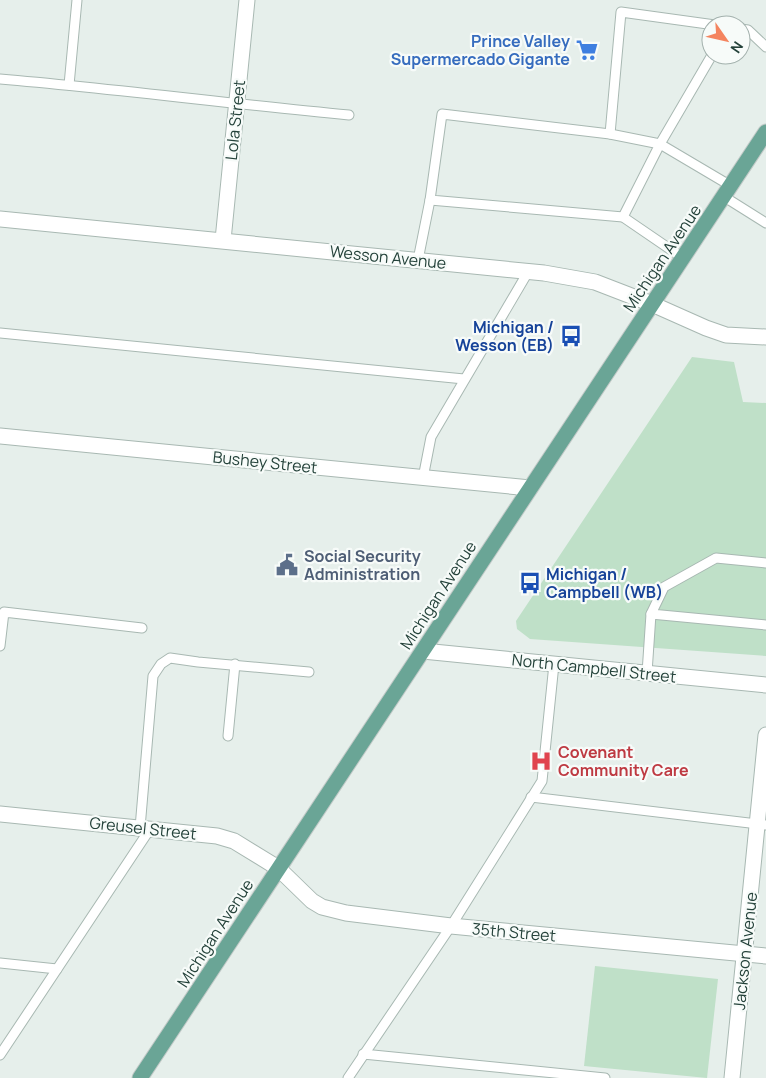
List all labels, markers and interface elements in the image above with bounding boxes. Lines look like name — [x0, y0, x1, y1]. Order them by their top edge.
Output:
north arrow — [701, 15, 751, 65]
place label: Prince Valley Supermercado Gigante — [391, 30, 570, 70]
supermarket icon: Prince Valley Supermercado Gigante — [574, 37, 600, 63]
text: N — [727, 38, 748, 57]
street label: Lola Street — [220, 79, 250, 161]
street label: Michigan Avenue — [618, 200, 706, 316]
street label: Wesson Avenue — [329, 240, 447, 274]
place label: Michigan / Wesson (EB) — [455, 316, 554, 356]
bus stop icon: Michigan / Wesson (EB) — [558, 323, 584, 349]
street label: Bushey Street — [212, 446, 318, 478]
street label: Michigan Avenue — [395, 537, 481, 653]
place label: Social Security Administration — [304, 545, 421, 585]
public building icon: Social Security Administration — [274, 552, 300, 578]
place label: Michigan / Campbell (WB) — [546, 563, 663, 603]
bus stop icon: Michigan / Campbell (WB) — [517, 570, 543, 596]
street label: North Campbell Street — [511, 648, 677, 688]
place label: Covenant Community Care — [558, 741, 689, 781]
hospital icon: Covenant Community Care — [528, 748, 554, 774]
street label: Greusel Street — [88, 811, 198, 845]
street label: Michigan Avenue — [172, 875, 258, 991]
street label: Jackson Avenue — [728, 891, 762, 1011]
street label: 35th Street — [471, 917, 557, 947]

